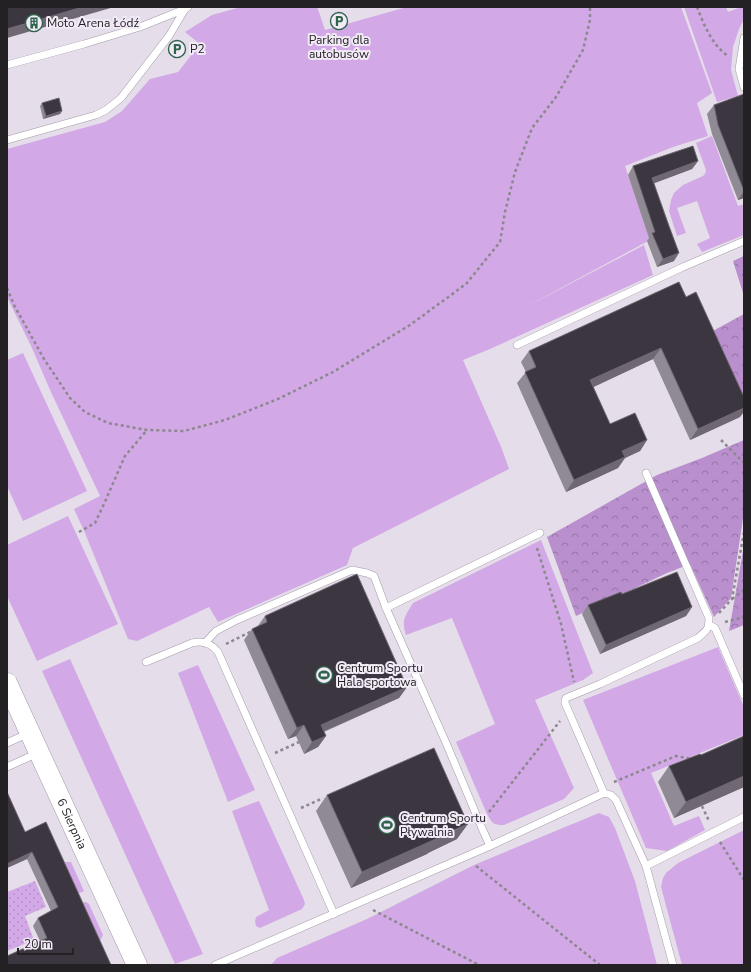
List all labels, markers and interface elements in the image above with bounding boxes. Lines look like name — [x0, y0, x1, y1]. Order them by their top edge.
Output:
parking icon: Parking dla autobusów — [329, 11, 349, 31]
building icon: Moto Arena Łódź — [24, 13, 44, 33]
place label: Moto Arena Łódź — [47, 15, 140, 31]
place label: Parking dla autobusów — [309, 32, 369, 62]
parking icon: P2 — [167, 39, 187, 59]
place label: P2 — [190, 41, 205, 57]
place label: Centrum Sportu Hala sportowa — [337, 660, 423, 690]
sports icon: Centrum Sportu Hala sportowa — [314, 665, 334, 685]
street label: 6 Sierpnia — [53, 796, 90, 852]
place label: Centrum Sportu Pływalnia — [400, 810, 486, 840]
sports icon: Centrum Sportu Pływalnia — [377, 815, 397, 835]
scale bar — [18, 930, 73, 956]
text: 20 m — [24, 936, 52, 952]

